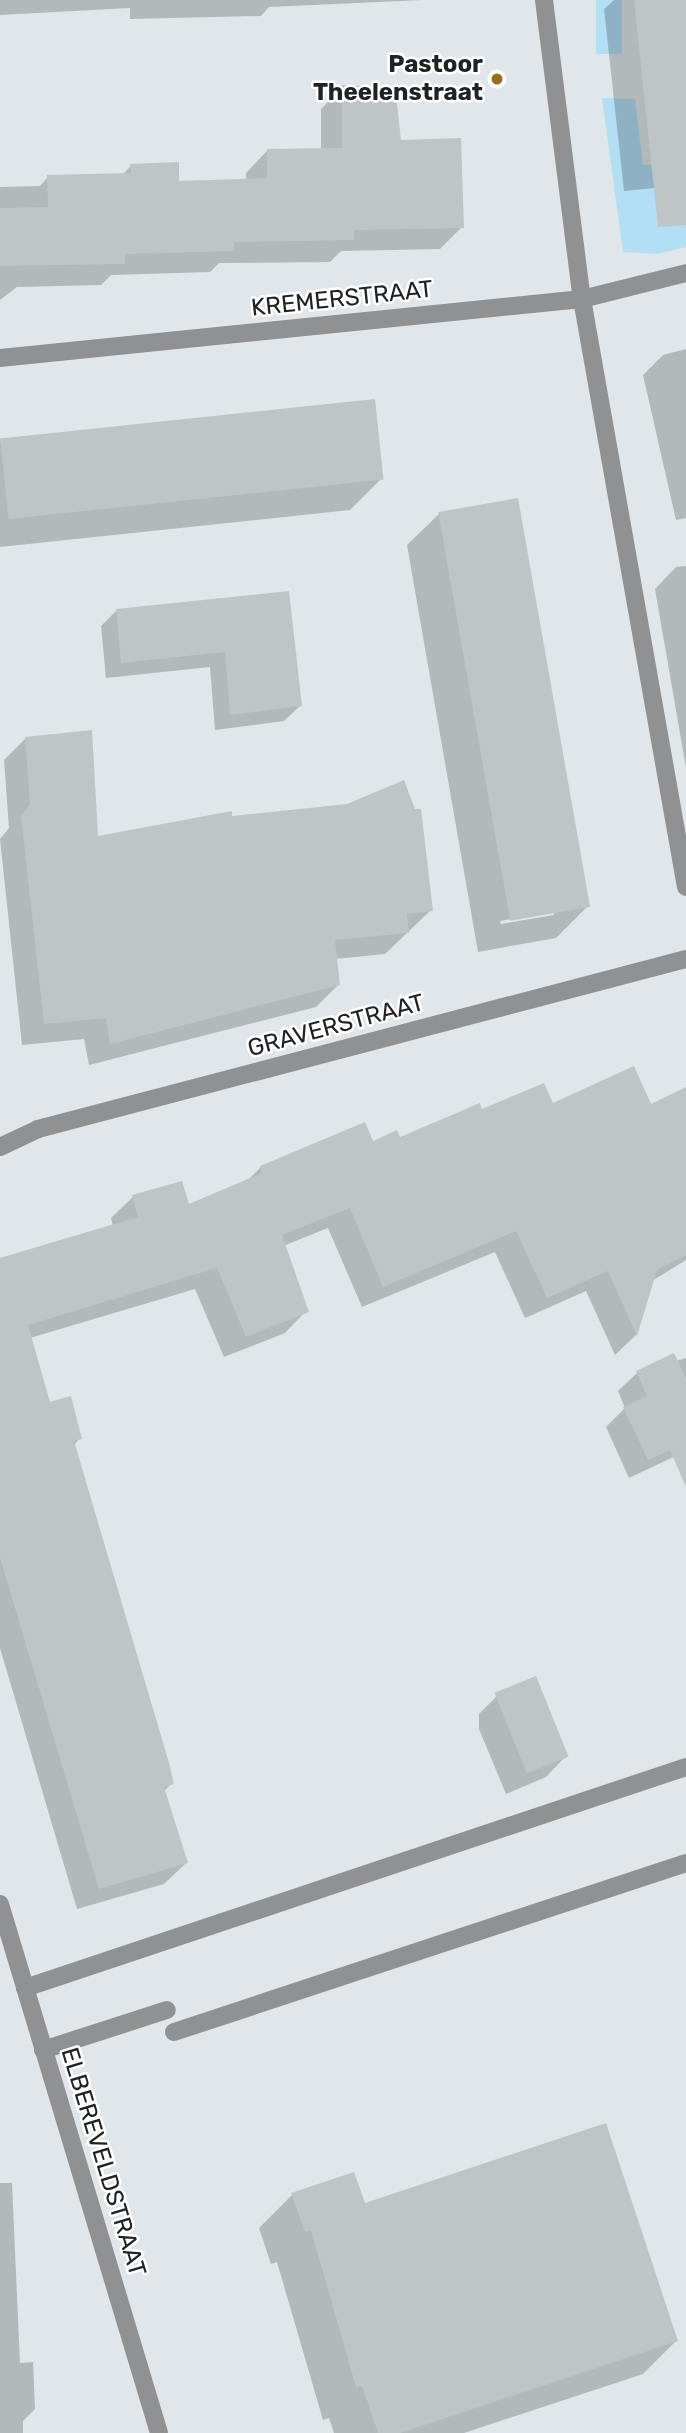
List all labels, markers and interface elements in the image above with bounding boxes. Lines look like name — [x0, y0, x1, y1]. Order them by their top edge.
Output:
place label: Pastoor Theelenstraat — [313, 51, 483, 107]
marker: Pastoor Theelenstraat — [489, 71, 505, 87]
street label: KREMERSTRAAT — [250, 275, 434, 323]
street label: GRAVERSTRAAT — [245, 989, 427, 1063]
street label: ELBEREVELDSTRAAT — [54, 2044, 152, 2280]

